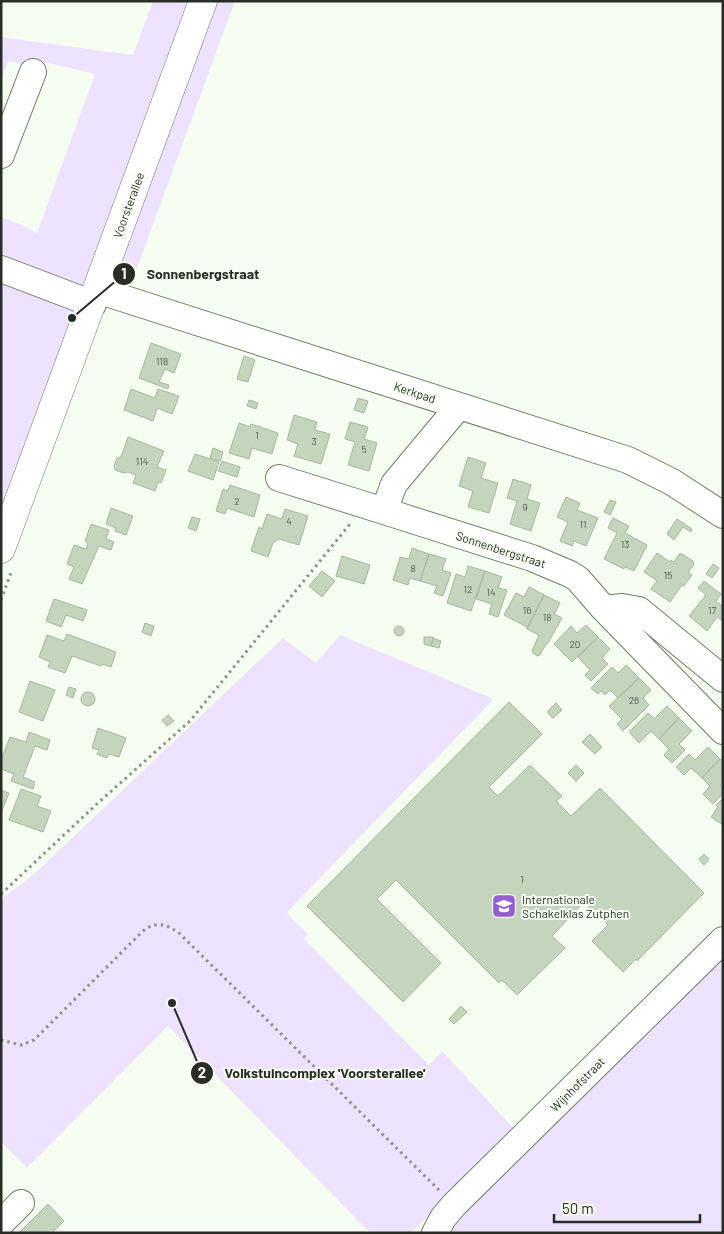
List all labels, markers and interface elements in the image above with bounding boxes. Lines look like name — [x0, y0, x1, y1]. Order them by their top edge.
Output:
street label: Voorsterallee — [110, 170, 146, 240]
callout: Sonnenbergstraat — [112, 259, 269, 288]
text: 1 — [121, 264, 127, 282]
text: Sonnenbergstraat — [147, 265, 259, 282]
house number: 118 — [156, 355, 168, 367]
street label: Kerkpad — [392, 379, 438, 405]
house number: 1 — [255, 429, 259, 441]
house number: 3 — [311, 435, 317, 447]
house number: 5 — [361, 443, 367, 455]
house number: 114 — [136, 455, 148, 467]
house number: 2 — [234, 495, 240, 507]
house number: 9 — [522, 501, 528, 513]
house number: 4 — [286, 515, 292, 527]
house number: 11 — [579, 518, 587, 530]
street label: Sonnenbergstraat — [454, 528, 548, 570]
house number: 13 — [621, 538, 629, 550]
house number: 8 — [410, 562, 416, 574]
house number: 15 — [664, 569, 672, 581]
house number: 12 — [464, 583, 472, 595]
house number: 14 — [486, 586, 496, 598]
house number: 16 — [523, 604, 531, 616]
house number: 17 — [708, 604, 716, 616]
house number: 18 — [543, 611, 551, 623]
house number: 20 — [569, 638, 581, 650]
house number: 26 — [629, 694, 639, 706]
house number: 1 — [520, 873, 524, 885]
place label: Internationale Schakelklas Zutphen — [522, 892, 629, 920]
school or university icon: Internationale Schakelklas Zutphen — [491, 893, 517, 919]
street label: Wijnhofstraat — [547, 1054, 607, 1114]
callout: Volkstuincomplex 'Voorsterallee' — [189, 1059, 435, 1088]
text: 2 — [198, 1063, 206, 1081]
text: Volkstuincomplex 'Voorsterallee' — [225, 1064, 426, 1081]
scale bar — [554, 1192, 700, 1224]
text: 50 m — [562, 1199, 594, 1217]

